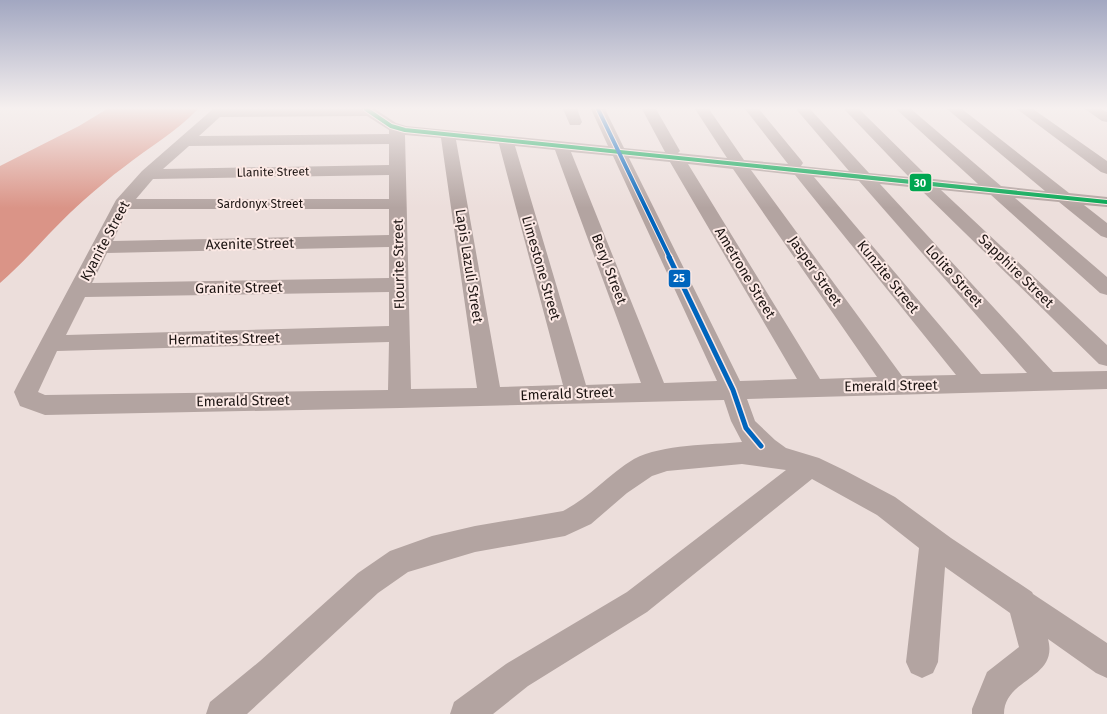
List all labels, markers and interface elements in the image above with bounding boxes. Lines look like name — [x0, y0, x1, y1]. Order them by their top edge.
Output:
street label: Llanite Street — [237, 164, 310, 180]
line badge: 30 — [909, 173, 932, 192]
text: 30 — [913, 177, 927, 190]
street label: Kyanite Street — [77, 197, 134, 284]
street label: Sardonyx Street — [217, 197, 304, 211]
street label: Lapis Lazuli Street — [452, 208, 487, 325]
street label: Limestone Street — [518, 214, 564, 323]
street label: Flourite Street — [390, 218, 408, 309]
street label: Ametrone Street — [711, 224, 779, 322]
street label: Beryl Street — [588, 231, 631, 308]
street label: Sapphire Street — [975, 231, 1058, 312]
street label: Jasper Street — [785, 233, 846, 310]
street label: Axenite Street — [206, 235, 295, 253]
street label: Kunzite Street — [853, 237, 923, 318]
street label: Lolite Street — [922, 242, 987, 311]
line badge: 25 — [668, 269, 691, 288]
text: 25 — [673, 272, 685, 285]
street label: Granite Street — [195, 279, 284, 297]
street label: Hermatites Street — [168, 330, 281, 348]
street label: Emerald Street — [844, 377, 939, 395]
street label: Emerald Street — [520, 384, 615, 404]
street label: Emerald Street — [196, 392, 291, 410]

